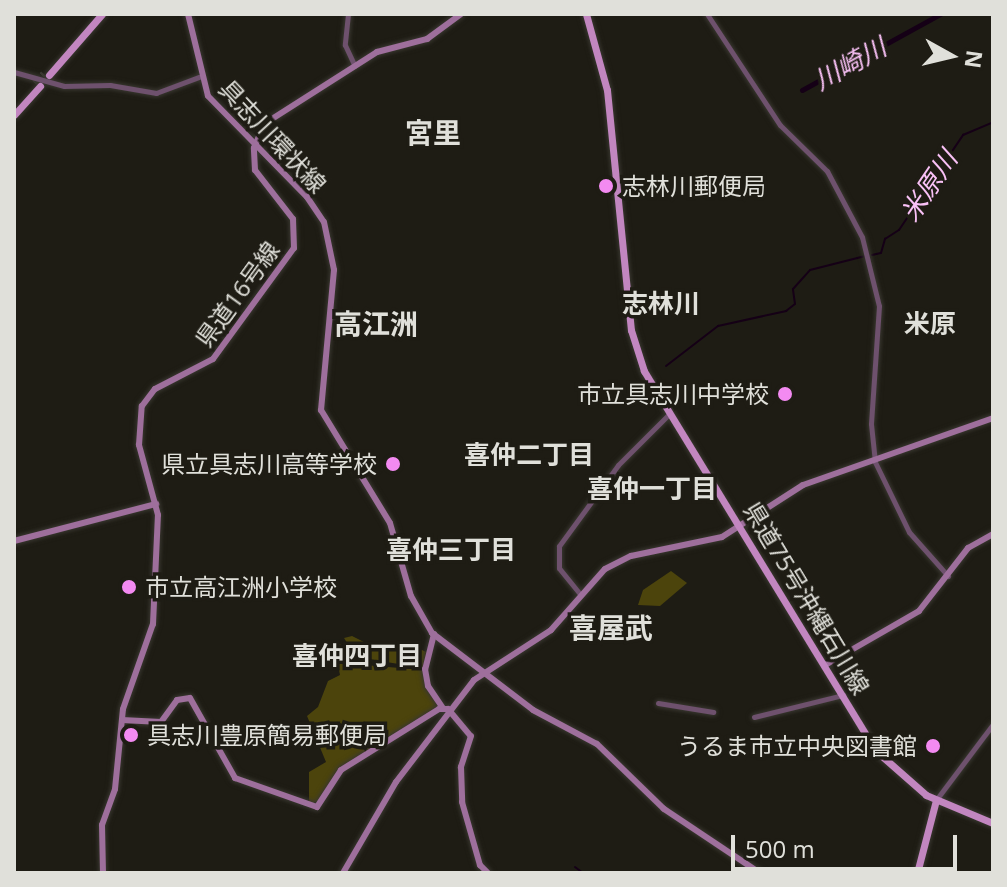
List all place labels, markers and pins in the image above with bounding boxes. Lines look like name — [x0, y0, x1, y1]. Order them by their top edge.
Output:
place label: 志林川郵便局 — [622, 172, 766, 200]
marker: 志林川郵便局 — [597, 177, 615, 195]
place label: 市立具志川中学校 — [577, 380, 769, 408]
marker: 市立具志川中学校 — [776, 385, 794, 403]
place label: 県立具志川高等学校 — [161, 450, 377, 478]
marker: 県立具志川高等学校 — [384, 455, 402, 473]
place label: 市立高江洲小学校 — [145, 573, 337, 601]
marker: 市立高江洲小学校 — [120, 578, 138, 596]
place label: 具志川豊原簡易郵便局 — [147, 721, 387, 749]
marker: 具志川豊原簡易郵便局 — [122, 726, 140, 744]
place label: うるま市立中央図書館 — [677, 732, 917, 760]
marker: うるま市立中央図書館 — [924, 737, 942, 755]

